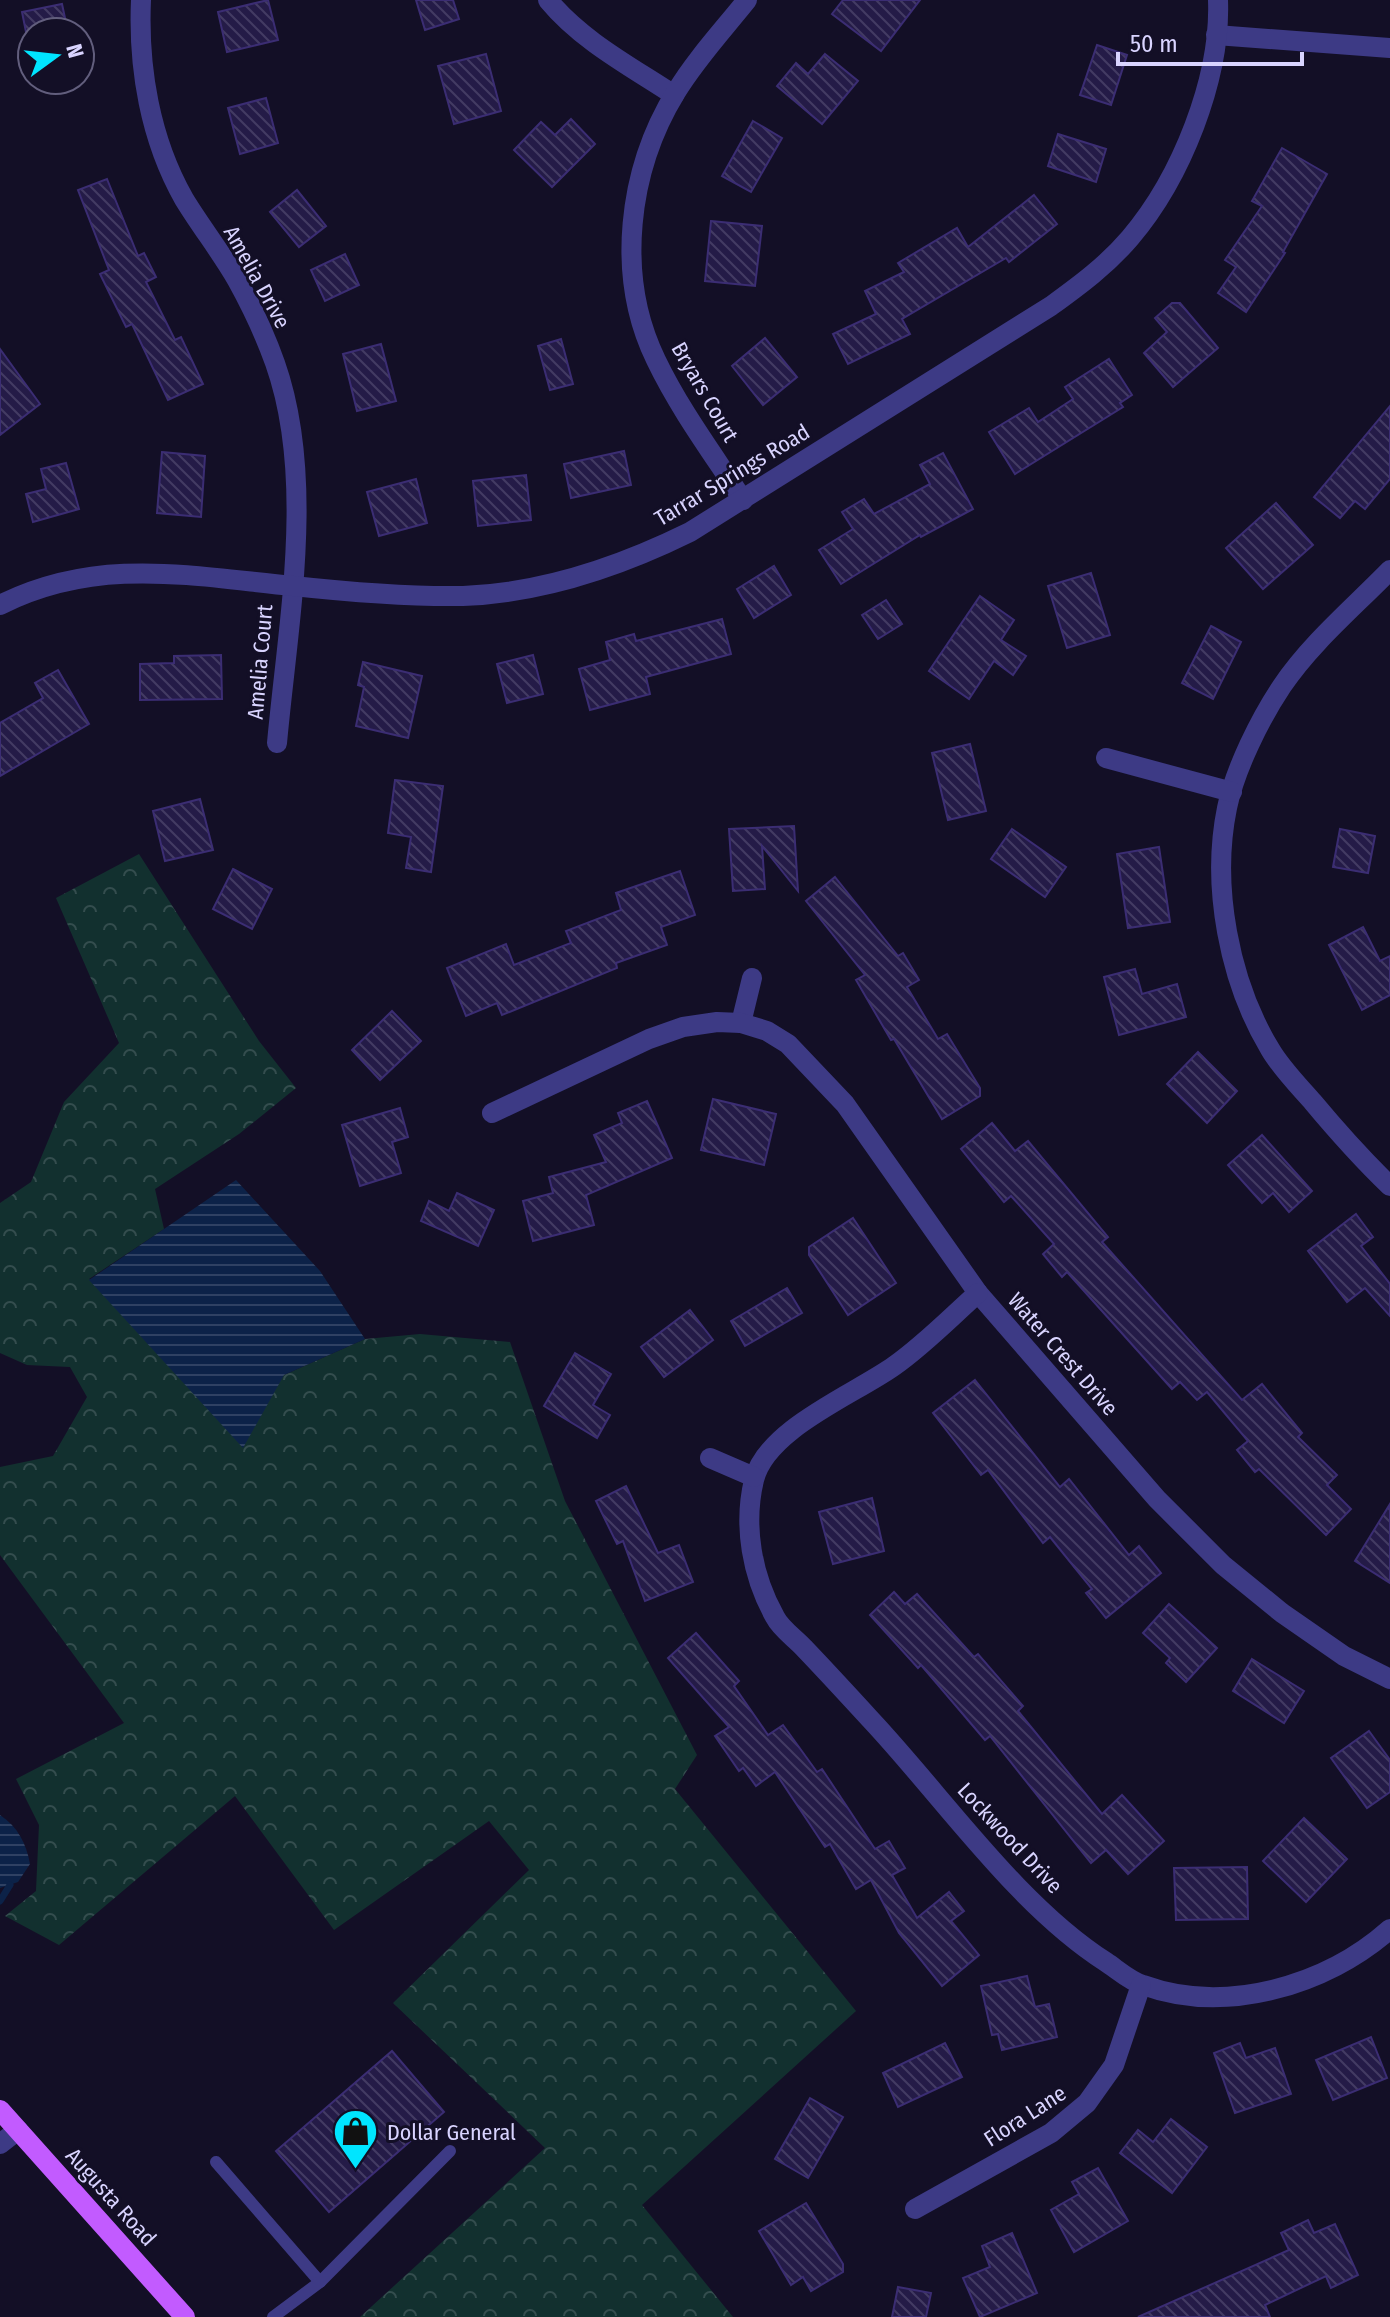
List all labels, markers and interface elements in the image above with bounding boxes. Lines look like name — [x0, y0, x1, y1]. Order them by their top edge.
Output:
north arrow — [16, 16, 96, 96]
scale bar — [1118, 16, 1302, 66]
text: 50 m — [1130, 30, 1178, 58]
text: N — [60, 41, 90, 61]
street label: Amelia Drive — [218, 221, 296, 333]
street label: Bryars Court — [666, 337, 745, 447]
street label: Tarrar Springs Road — [650, 418, 814, 532]
street label: Amelia Court — [242, 603, 279, 721]
street label: Water Crest Drive — [1002, 1287, 1124, 1421]
street label: Lockwood Drive — [952, 1777, 1068, 1899]
street label: Flora Lane — [979, 2079, 1071, 2153]
shop icon: Dollar General — [332, 2108, 380, 2171]
place label: Dollar General — [387, 2119, 516, 2146]
street label: Augusta Road — [60, 2142, 162, 2252]

